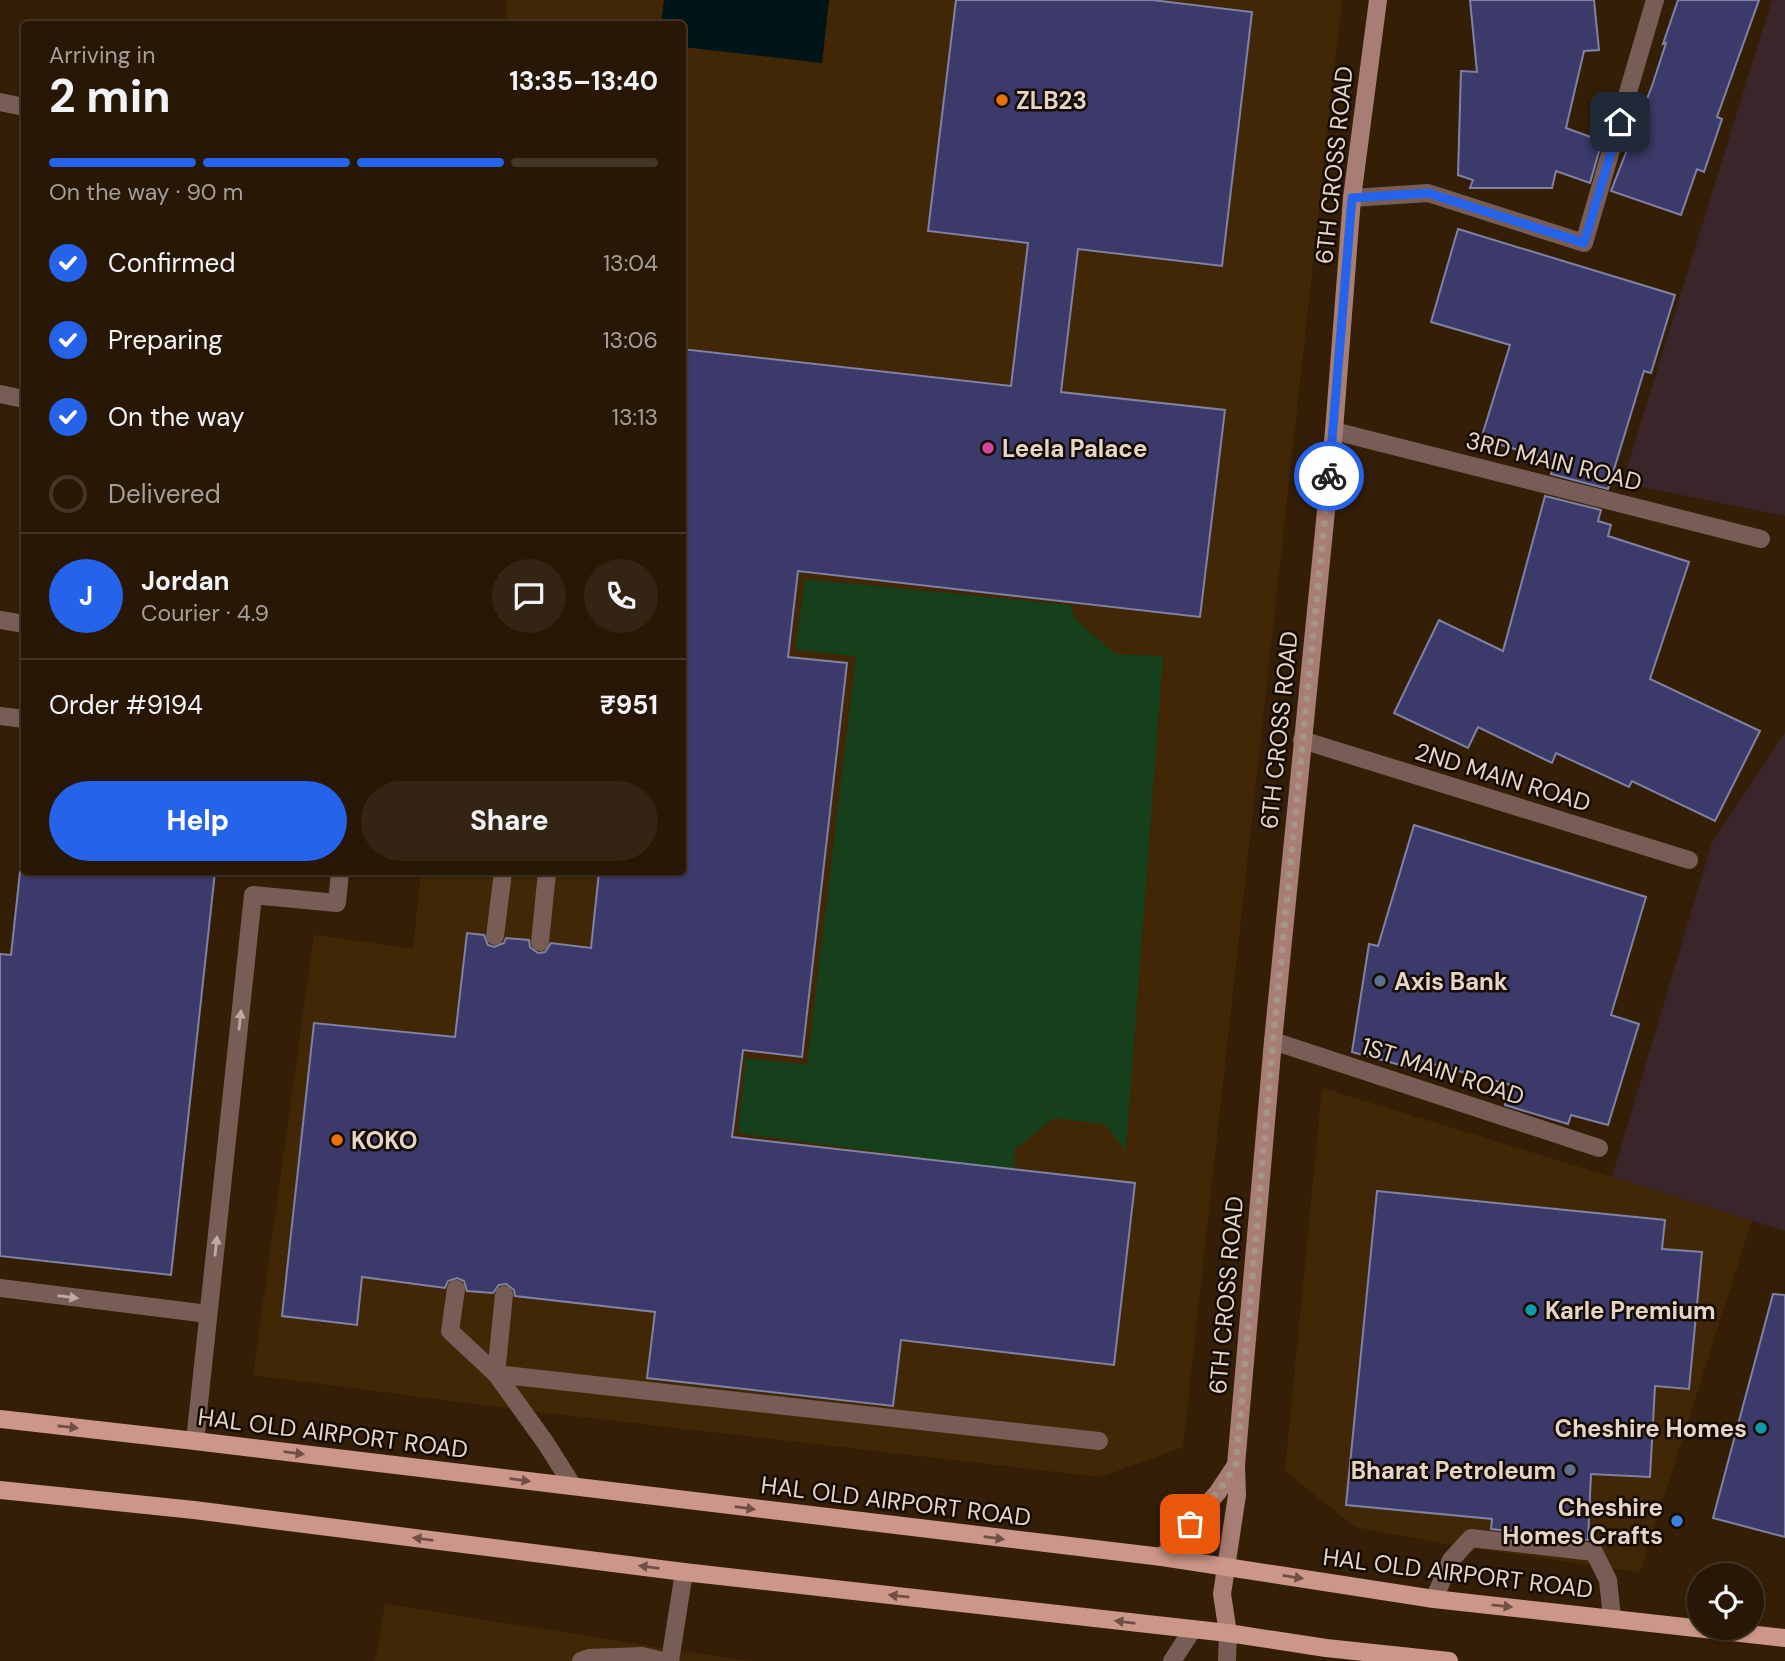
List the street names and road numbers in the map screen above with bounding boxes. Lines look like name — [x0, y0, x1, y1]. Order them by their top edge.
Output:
street label: 6TH CROSS ROAD — [1308, 65, 1360, 265]
street label: 3RD MAIN ROAD — [1463, 424, 1645, 498]
street label: 6TH CROSS ROAD — [1253, 630, 1305, 830]
street label: 2ND MAIN ROAD — [1411, 736, 1595, 818]
street label: 1ST MAIN ROAD — [1358, 1030, 1528, 1112]
street label: 6TH CROSS ROAD — [1202, 1195, 1250, 1395]
street label: HAL OLD AIRPORT ROAD — [196, 1401, 470, 1465]
street label: HAL OLD AIRPORT ROAD — [759, 1469, 1033, 1533]
street label: HAL OLD AIRPORT ROAD — [1321, 1541, 1595, 1605]

